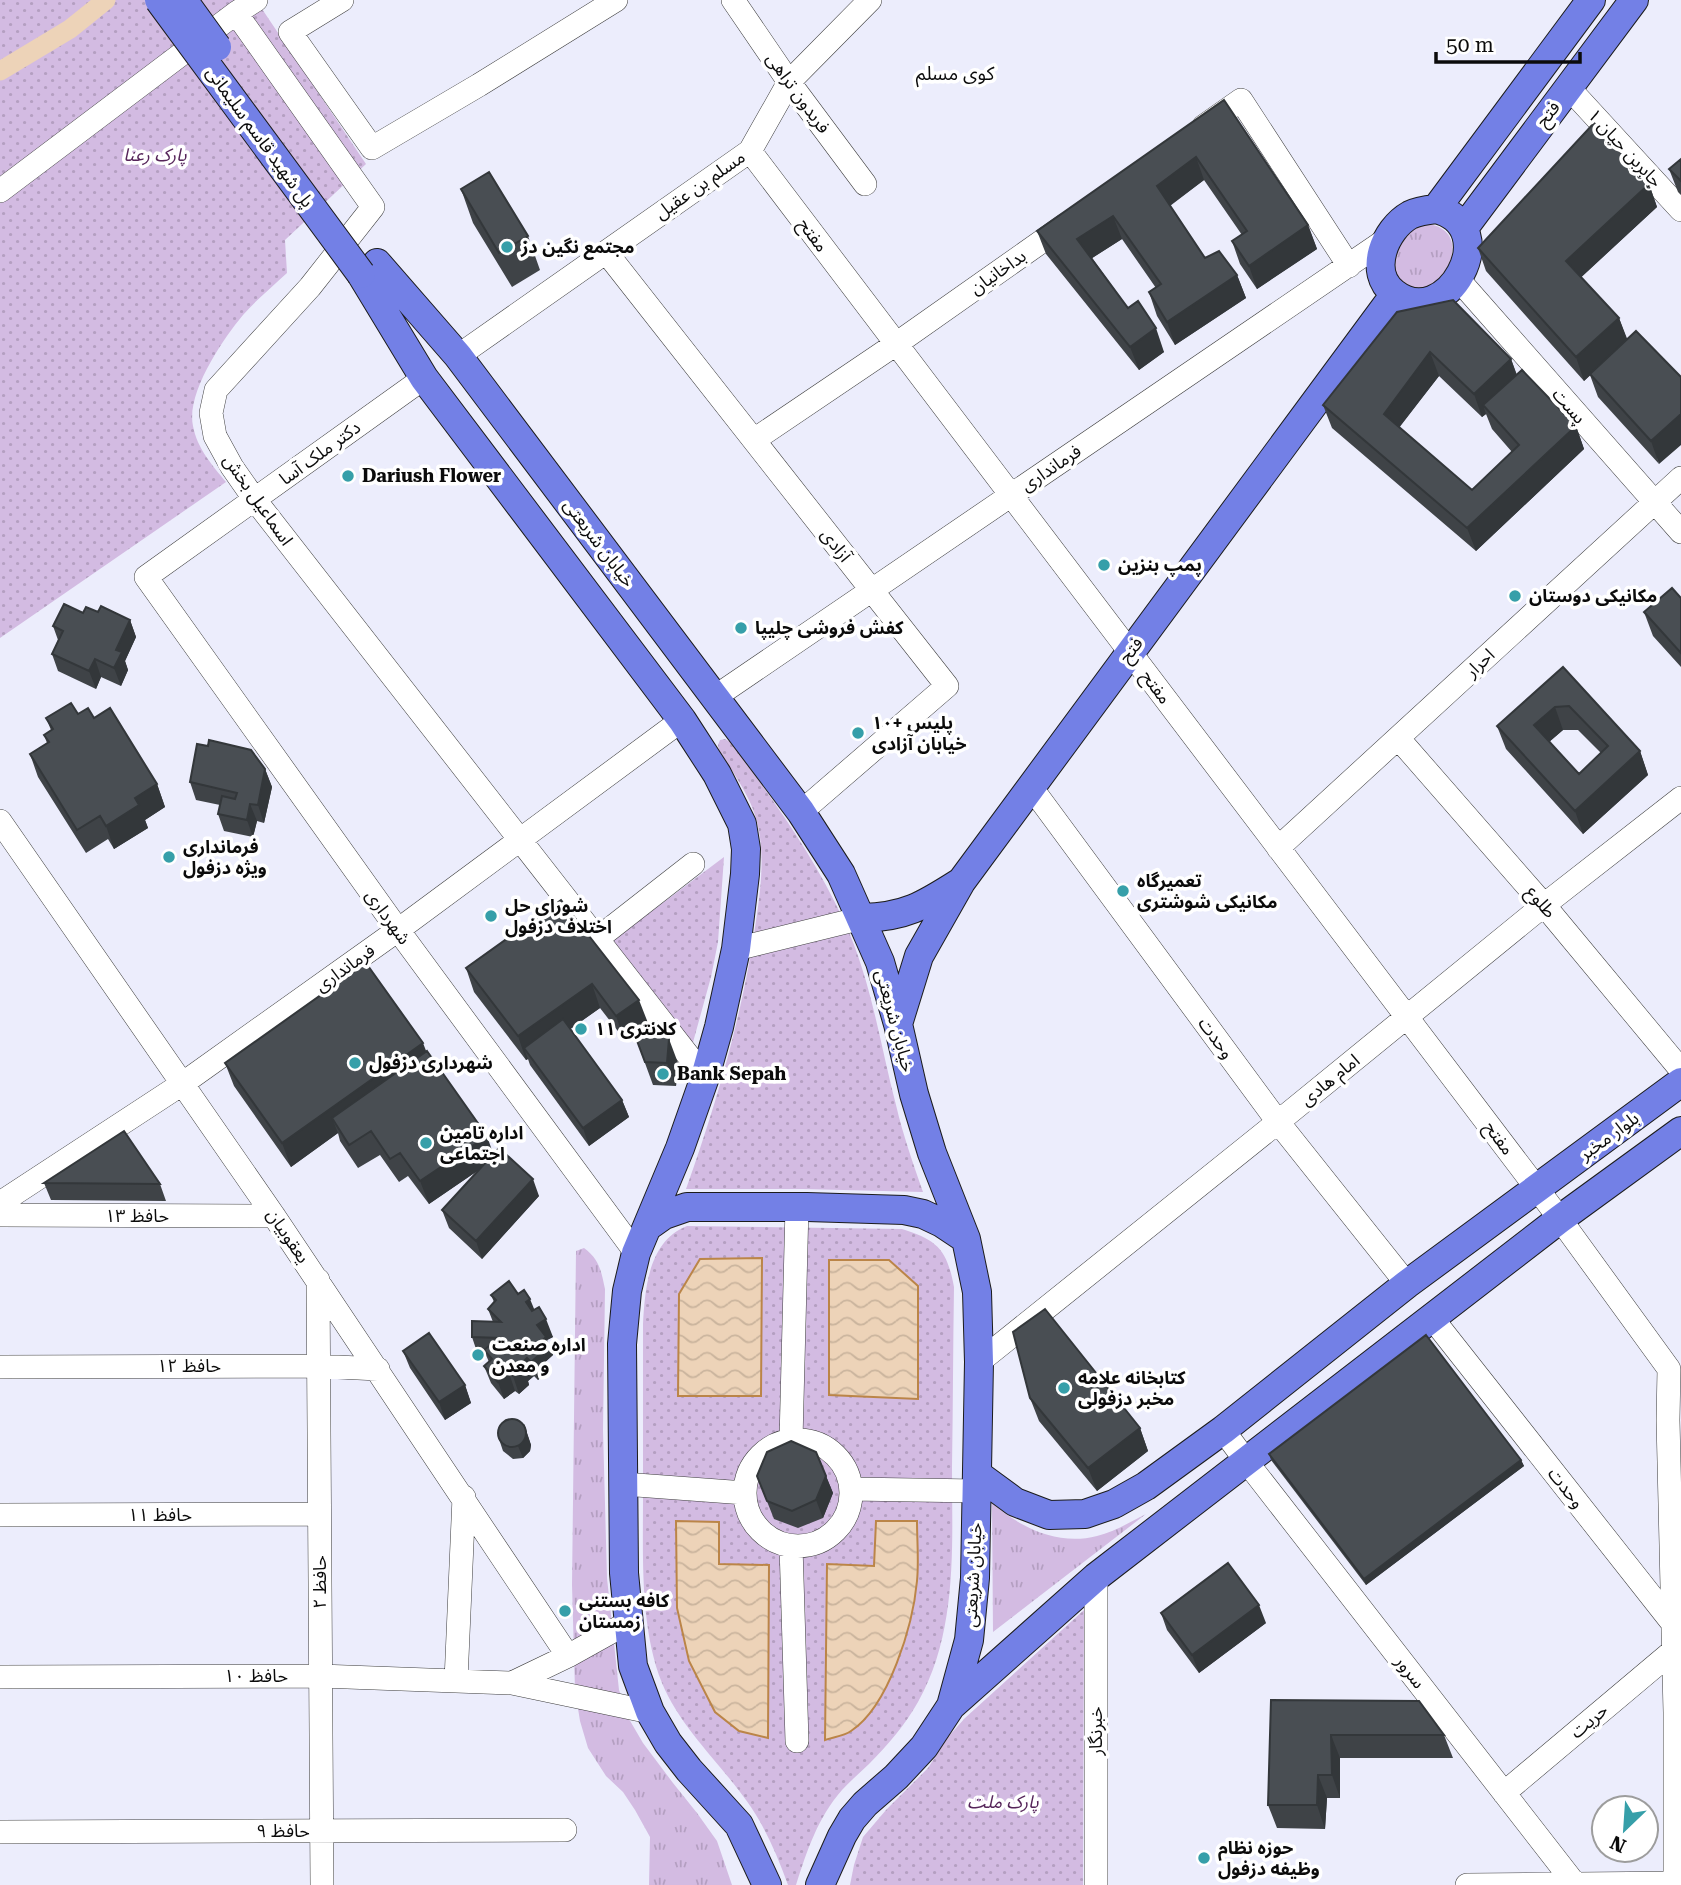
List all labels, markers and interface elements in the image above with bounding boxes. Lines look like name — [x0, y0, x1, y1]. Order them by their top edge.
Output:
scale bar — [1436, 21, 1580, 65]
text: 50 m — [1446, 33, 1494, 57]
street label: فریدون تراهی — [761, 48, 835, 138]
street label: پل شهید قاسم سلیمانی — [200, 62, 319, 213]
district label: کوی مسلم — [916, 62, 995, 88]
street label: فتح — [1531, 97, 1566, 132]
street label: جابربن حیان ۱ — [1583, 104, 1667, 192]
park label: پارک رعنا — [123, 144, 187, 167]
street label: مسلم بن عقیل — [651, 146, 751, 226]
street label: مفتح — [792, 214, 833, 258]
place label: مجتمع نگین دز — [520, 236, 635, 260]
marker: مجتمع نگین دز — [499, 239, 515, 255]
street label: بداخانیان — [966, 245, 1030, 299]
street label: پست — [1547, 384, 1591, 429]
street label: دکتر ملک آسا — [275, 416, 365, 490]
street label: فرمانداری — [1017, 440, 1085, 496]
street label: اسماعیل بخش — [218, 450, 298, 550]
place label: Dariush Flower — [362, 465, 501, 486]
marker: Dariush Flower — [340, 468, 356, 484]
street label: خیابان شریعتی — [559, 494, 639, 592]
street label: آزادی — [816, 524, 856, 567]
place label: پمپ بنزین — [1118, 554, 1202, 577]
marker: پمپ بنزین — [1096, 557, 1112, 573]
place label: مکانیکی دوستان — [1529, 585, 1657, 606]
marker: مکانیکی دوستان — [1507, 588, 1523, 604]
place label: کفش فروشی چلیپا — [755, 617, 904, 640]
marker: کفش فروشی چلیپا — [733, 620, 749, 636]
street label: فتح — [1114, 633, 1149, 668]
street label: احرار — [1460, 644, 1499, 683]
street label: مفتح — [1135, 666, 1176, 710]
place label: پلیس +۱۰ خیابان آزادی — [872, 712, 967, 755]
marker: پلیس +۱۰ خیابان آزادی — [850, 725, 866, 741]
place label: فرمانداری ویژه دزفول — [183, 836, 267, 879]
marker: فرمانداری ویژه دزفول — [161, 849, 177, 865]
place label: تعمیرگاه مکانیکی شوشتری — [1137, 870, 1277, 913]
street label: طلوع — [1519, 881, 1561, 924]
marker: تعمیرگاه مکانیکی شوشتری — [1115, 883, 1131, 899]
street label: شهرداری — [361, 885, 415, 949]
place label: شورای حل اختلاف دزفول — [505, 895, 612, 938]
marker: شورای حل اختلاف دزفول — [483, 908, 499, 924]
street label: فرمانداری — [311, 939, 379, 997]
street label: خیابان شریعتی — [871, 967, 919, 1075]
street label: وحدت — [1194, 1013, 1238, 1063]
place label: کلانتری ۱۱ — [595, 1018, 677, 1040]
marker: کلانتری ۱۱ — [573, 1021, 589, 1037]
street label: امام هادی — [1296, 1049, 1366, 1113]
place label: شهرداری دزفول — [369, 1052, 493, 1074]
marker: شهرداری دزفول — [347, 1055, 363, 1071]
place label: Bank Sepah — [677, 1063, 786, 1084]
marker: Bank Sepah — [655, 1066, 671, 1082]
street label: بلوار مخبر — [1574, 1107, 1643, 1166]
street label: مفتح — [1478, 1117, 1519, 1161]
place label: اداره تامین اجتماعی — [440, 1122, 523, 1164]
marker: اداره تامین اجتماعی — [418, 1135, 434, 1151]
street label: یعقوبیان — [262, 1204, 314, 1268]
street label: حافظ ۱۳ — [105, 1205, 169, 1226]
place label: اداره صنعت و معدن — [492, 1334, 586, 1376]
marker: اداره صنعت و معدن — [470, 1347, 486, 1363]
street label: حافظ ۱۲ — [157, 1355, 221, 1376]
place label: کتابخانه علامه مخبر دزفولی — [1078, 1367, 1186, 1410]
marker: کتابخانه علامه مخبر دزفولی — [1056, 1380, 1072, 1396]
street label: وحدت — [1544, 1463, 1589, 1512]
street label: حافظ ۱۱ — [128, 1504, 192, 1525]
street label: خیابان شریعتی — [959, 1522, 987, 1628]
street label: حافظ ۲ — [309, 1555, 330, 1609]
place label: کافه بستنی زمستان — [579, 1590, 670, 1633]
marker: کافه بستنی زمستان — [557, 1603, 573, 1619]
street label: سرور — [1390, 1650, 1430, 1693]
street label: حافظ ۱۰ — [224, 1665, 288, 1686]
street label: حریت — [1566, 1699, 1612, 1743]
street label: خبرنگار — [1085, 1706, 1107, 1757]
park label: پارک ملت — [967, 1791, 1039, 1814]
north arrow — [1590, 1794, 1660, 1864]
street label: حافظ ۹ — [256, 1820, 310, 1841]
text: N — [1606, 1830, 1630, 1857]
place label: حوزه نظام وظیفه دزفول — [1218, 1837, 1320, 1880]
marker: حوزه نظام وظیفه دزفول — [1196, 1850, 1212, 1866]

